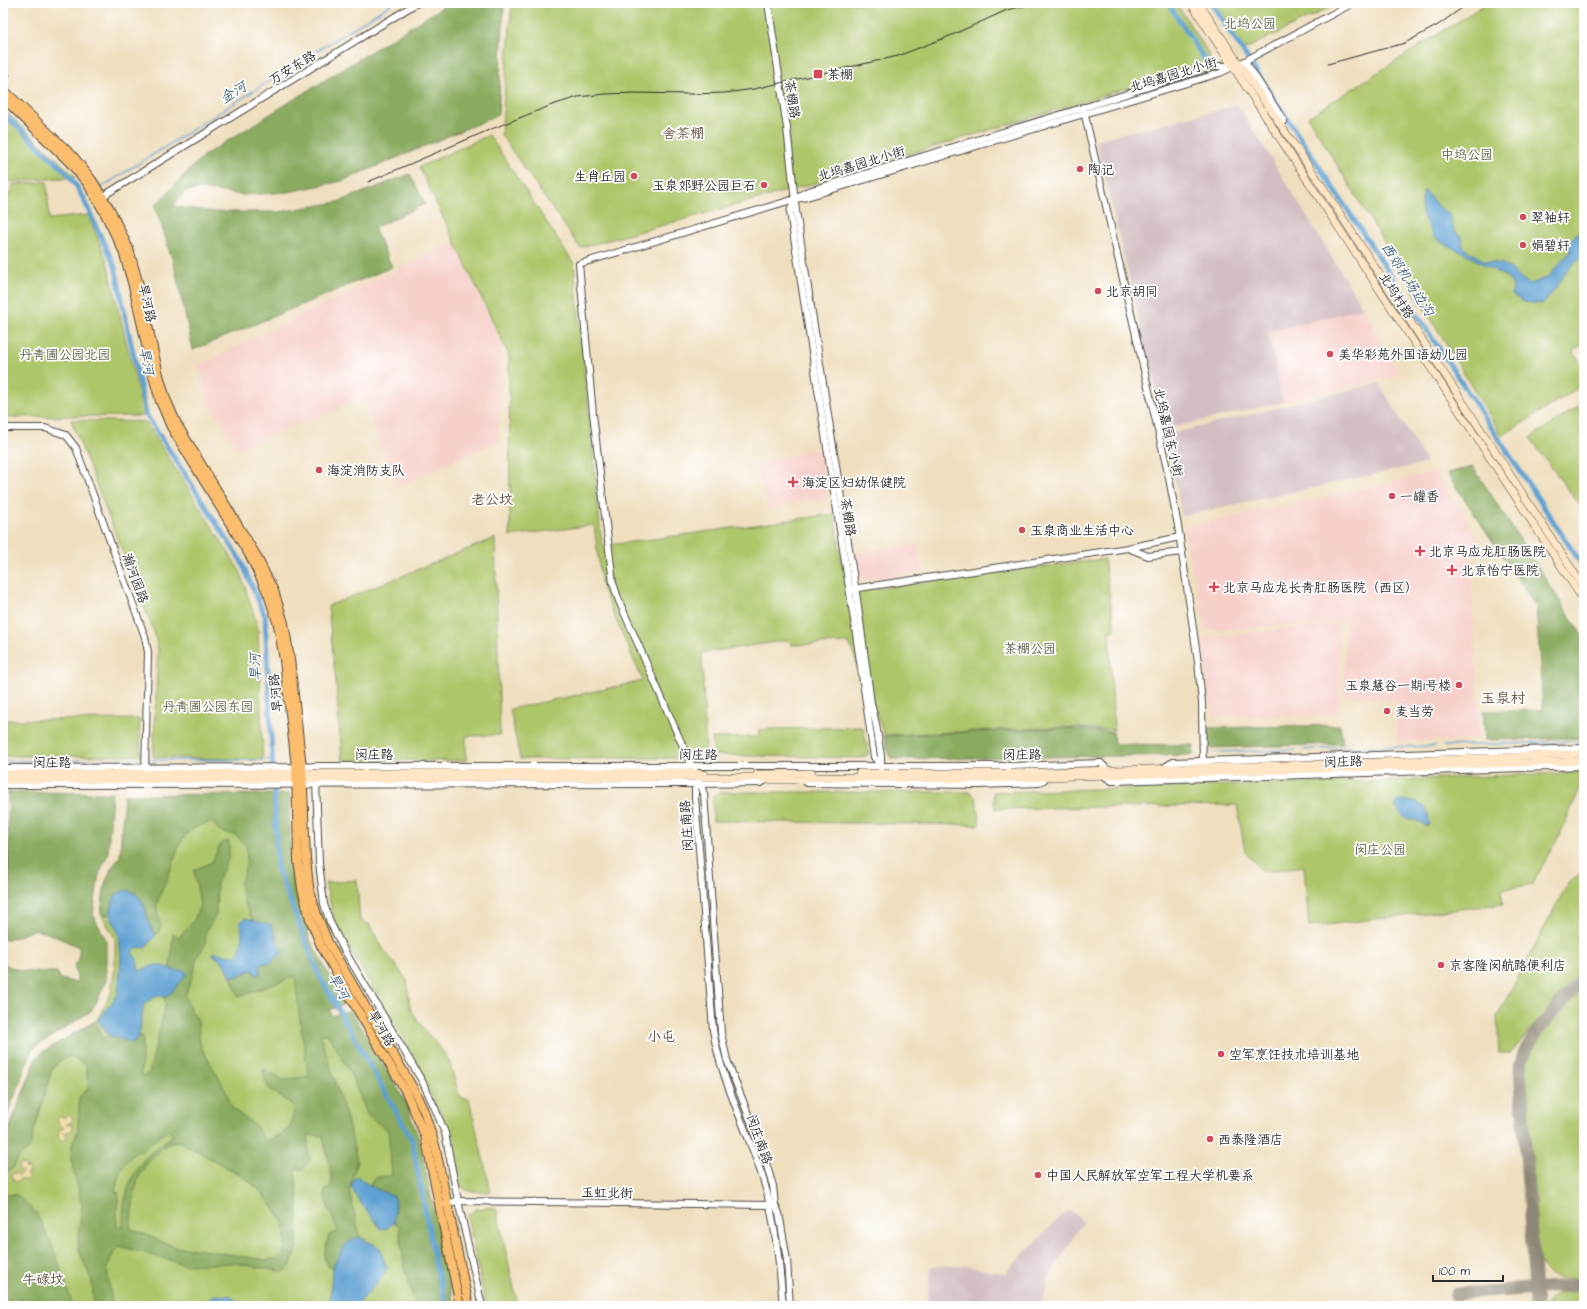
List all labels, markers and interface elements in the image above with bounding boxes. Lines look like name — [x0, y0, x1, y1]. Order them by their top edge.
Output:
park label: 北坞公园 — [1224, 15, 1276, 33]
street label: 万安东路 — [266, 47, 319, 89]
street label: 北坞嘉园北小街 — [1127, 53, 1219, 97]
place label: 茶棚 — [827, 66, 853, 84]
marker: 茶棚 — [812, 68, 824, 80]
water label: 金河 — [216, 76, 252, 109]
street label: 茶棚路 — [780, 78, 804, 120]
district label: 舍茶棚 — [662, 124, 704, 144]
street label: 北坞嘉园北小街 — [815, 142, 907, 186]
park label: 中坞公园 — [1441, 146, 1493, 164]
place label: 陶记 — [1088, 161, 1114, 179]
marker: 陶记 — [1075, 164, 1085, 174]
place label: 生肖丘园 — [574, 168, 626, 186]
marker: 生肖丘园 — [629, 171, 639, 181]
place label: 玉泉郊野公园巨石 — [652, 177, 756, 195]
marker: 玉泉郊野公园巨石 — [759, 180, 769, 190]
place label: 翠袖轩 — [1531, 209, 1570, 227]
marker: 翠袖轩 — [1518, 212, 1528, 222]
place label: 娟碧轩 — [1531, 237, 1570, 255]
water label: 西郊机场边沟 — [1376, 239, 1440, 322]
marker: 娟碧轩 — [1518, 240, 1528, 250]
street label: 北坞村路 — [1374, 269, 1418, 322]
street label: 旱河路 — [134, 282, 160, 324]
place label: 北京胡同 — [1106, 283, 1158, 301]
marker: 北京胡同 — [1093, 286, 1103, 296]
water label: 旱河 — [133, 345, 159, 379]
park label: 丹青圃公园北园 — [19, 346, 111, 364]
place label: 美华彩苑外国语幼儿园 — [1338, 346, 1468, 364]
marker: 美华彩苑外国语幼儿园 — [1325, 349, 1335, 359]
street label: 北坞嘉园东小街 — [1149, 386, 1187, 479]
place label: 海淀消防支队 — [327, 462, 405, 480]
marker: 海淀消防支队 — [314, 465, 324, 475]
place label: 海淀区妇幼保健院 — [802, 474, 906, 492]
marker: 海淀区妇幼保健院 — [787, 476, 799, 488]
place label: 一罐香 — [1400, 488, 1439, 506]
district label: 老公坟 — [471, 490, 513, 510]
marker: 一罐香 — [1387, 491, 1397, 501]
street label: 茶棚路 — [836, 496, 860, 538]
place label: 玉泉商业生活中心 — [1030, 522, 1134, 540]
marker: 玉泉商业生活中心 — [1017, 525, 1027, 535]
place label: 北京马应龙肛肠医院 — [1429, 543, 1546, 561]
marker: 北京马应龙肛肠医院 — [1414, 545, 1426, 557]
street label: 瀚河园路 — [118, 551, 152, 606]
place label: 北京怡宁医院 — [1461, 562, 1539, 580]
marker: 北京怡宁医院 — [1446, 564, 1458, 576]
place label: 北京马应龙长青肛肠医院（西区） — [1223, 579, 1418, 597]
marker: 北京马应龙长青肛肠医院（西区） — [1208, 581, 1220, 593]
park label: 茶棚公园 — [1004, 640, 1056, 658]
water label: 旱河 — [245, 650, 267, 681]
street label: 旱河路 — [265, 673, 287, 713]
place label: 玉泉慧谷一期1号楼 — [1345, 677, 1451, 695]
marker: 玉泉慧谷一期1号楼 — [1454, 680, 1464, 690]
district label: 玉泉村 — [1480, 688, 1526, 709]
park label: 丹青圃公园东园 — [162, 698, 254, 716]
place label: 麦当劳 — [1395, 703, 1434, 721]
marker: 麦当劳 — [1382, 706, 1392, 716]
street label: 闵庄路 — [354, 746, 394, 764]
street label: 闵庄路 — [678, 746, 718, 764]
street label: 闵庄路 — [1002, 746, 1042, 764]
street label: 闵庄路 — [1323, 752, 1363, 772]
street label: 闵庄路 — [32, 754, 72, 772]
street label: 闵庄南路 — [676, 799, 698, 853]
park label: 闵庄公园 — [1354, 841, 1406, 859]
place label: 京客隆闵航路便利店 — [1449, 957, 1566, 975]
marker: 京客隆闵航路便利店 — [1436, 960, 1446, 970]
water label: 旱河 — [323, 969, 355, 1005]
street label: 旱河路 — [364, 1007, 399, 1050]
district label: 小屯 — [647, 1027, 675, 1047]
place label: 空军烹饪技术培训基地 — [1229, 1046, 1359, 1064]
marker: 空军烹饪技术培训基地 — [1216, 1049, 1226, 1059]
street label: 闵庄南路 — [742, 1112, 776, 1167]
place label: 西泰隆酒店 — [1218, 1131, 1283, 1149]
marker: 西泰隆酒店 — [1205, 1134, 1215, 1144]
place label: 中国人民解放军空军工程大学机要系 — [1046, 1167, 1254, 1185]
marker: 中国人民解放军空军工程大学机要系 — [1033, 1170, 1043, 1180]
street label: 玉虹北街 — [581, 1184, 633, 1202]
scale bar — [1433, 1257, 1503, 1283]
text: 100 m — [1439, 1263, 1470, 1280]
district label: 牛碌坟 — [22, 1270, 64, 1290]

